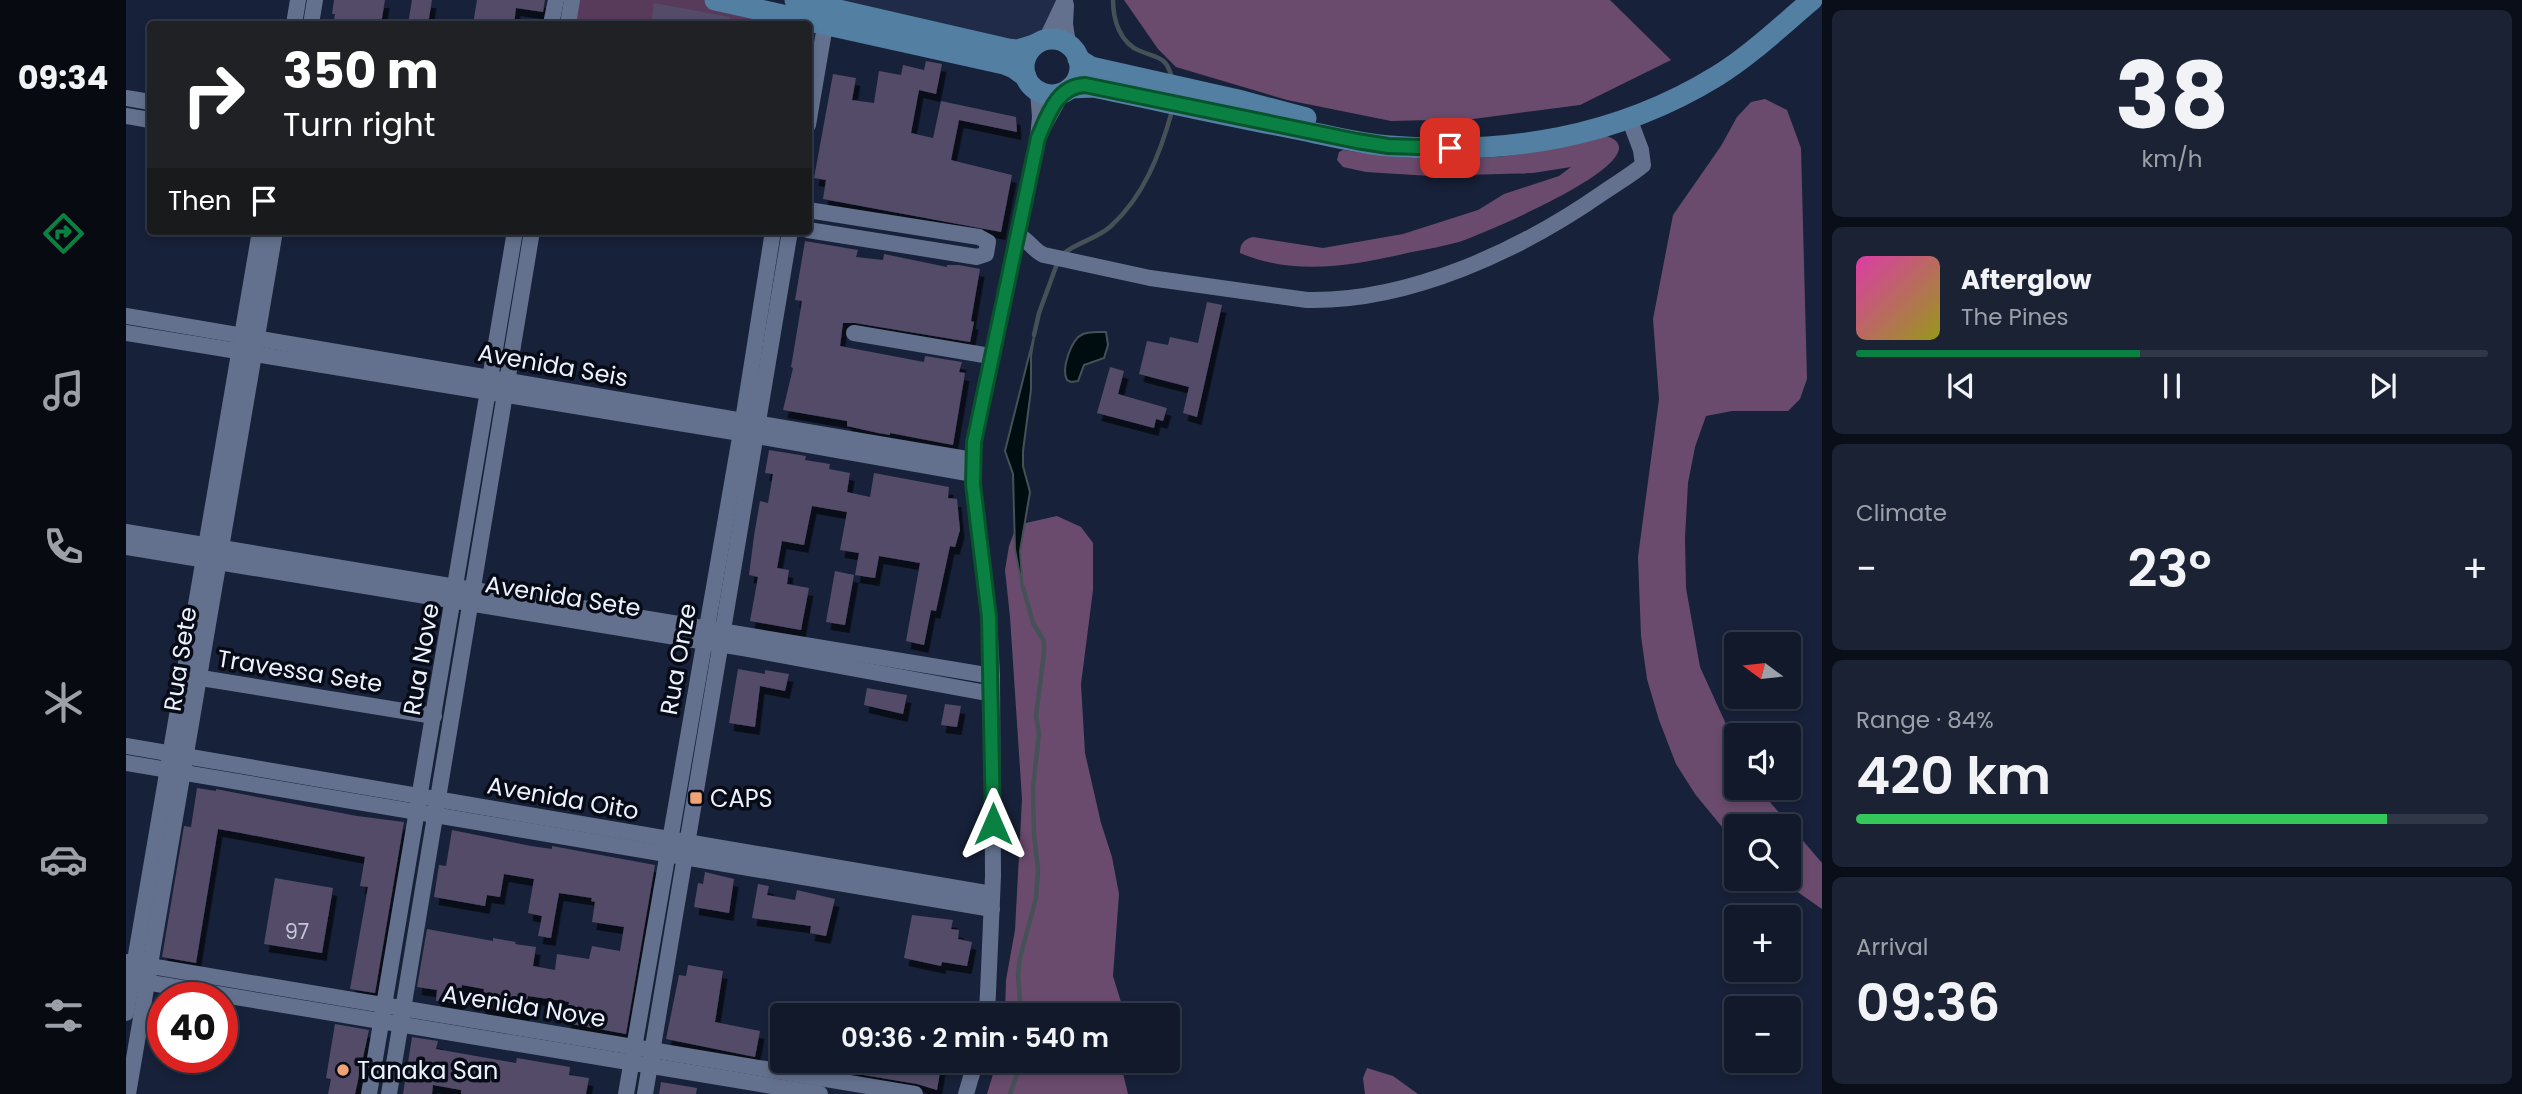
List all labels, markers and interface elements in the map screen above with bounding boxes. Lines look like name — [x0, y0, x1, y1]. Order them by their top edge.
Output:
text: 38 — [2115, 32, 2229, 160]
text: 350 m — [283, 37, 439, 105]
icon: right — [168, 49, 259, 140]
text: 09:34 — [18, 55, 108, 100]
text: Turn right — [283, 102, 435, 147]
pin — [1420, 118, 1480, 178]
icon: arrive — [1431, 129, 1469, 167]
text: km/h — [2141, 143, 2203, 175]
icon: arrive — [245, 182, 283, 220]
text: Then — [168, 183, 231, 219]
icon: directions — [39, 209, 88, 258]
text: Afterglow — [1961, 262, 2092, 298]
text: The Pines — [1961, 301, 2069, 333]
street label: Avenida Seis — [475, 336, 631, 394]
icon: music — [39, 366, 88, 415]
icon: previous — [1942, 367, 1980, 405]
icon: pause — [2153, 367, 2191, 405]
icon: next — [2364, 367, 2402, 405]
text: Climate — [1856, 497, 1947, 529]
icon: phone — [39, 522, 88, 571]
text: 23° — [2127, 532, 2212, 605]
text: − — [1856, 542, 1877, 595]
text: + — [2462, 542, 2488, 595]
street label: Avenida Sete — [483, 567, 643, 625]
street label: Rua Nove — [395, 600, 447, 718]
street label: Rua Onze — [652, 601, 704, 717]
street label: Rua Sete — [155, 604, 205, 714]
north arrow — [1724, 632, 1801, 709]
map controls — [1724, 632, 1801, 1073]
street label: Travessa Sete — [215, 642, 385, 700]
icon: climate — [39, 678, 88, 727]
text: Range · 84% — [1856, 704, 1994, 736]
button: sound — [1724, 723, 1801, 800]
text: 420 km — [1856, 739, 2051, 812]
street label: Avenida Oito — [485, 768, 641, 828]
place label: CAPS — [710, 782, 773, 815]
position arrow — [956, 787, 1030, 861]
marker: CAPS — [688, 790, 704, 806]
button: search — [1724, 814, 1801, 891]
icon: car — [39, 835, 88, 884]
button: + — [1724, 905, 1801, 982]
house number: 97 — [285, 917, 309, 946]
text: Arrival — [1856, 931, 1928, 963]
text: 09:36 — [1856, 966, 2000, 1039]
street label: Avenida Nove — [440, 977, 608, 1035]
speed limit sign: 40 — [147, 982, 238, 1073]
icon: filters — [39, 991, 88, 1040]
button: − — [1724, 996, 1801, 1073]
text: 09:36 · 2 min · 540 m — [841, 1020, 1109, 1056]
place label: Tanaka San — [357, 1054, 498, 1087]
marker: Tanaka San — [335, 1062, 351, 1078]

